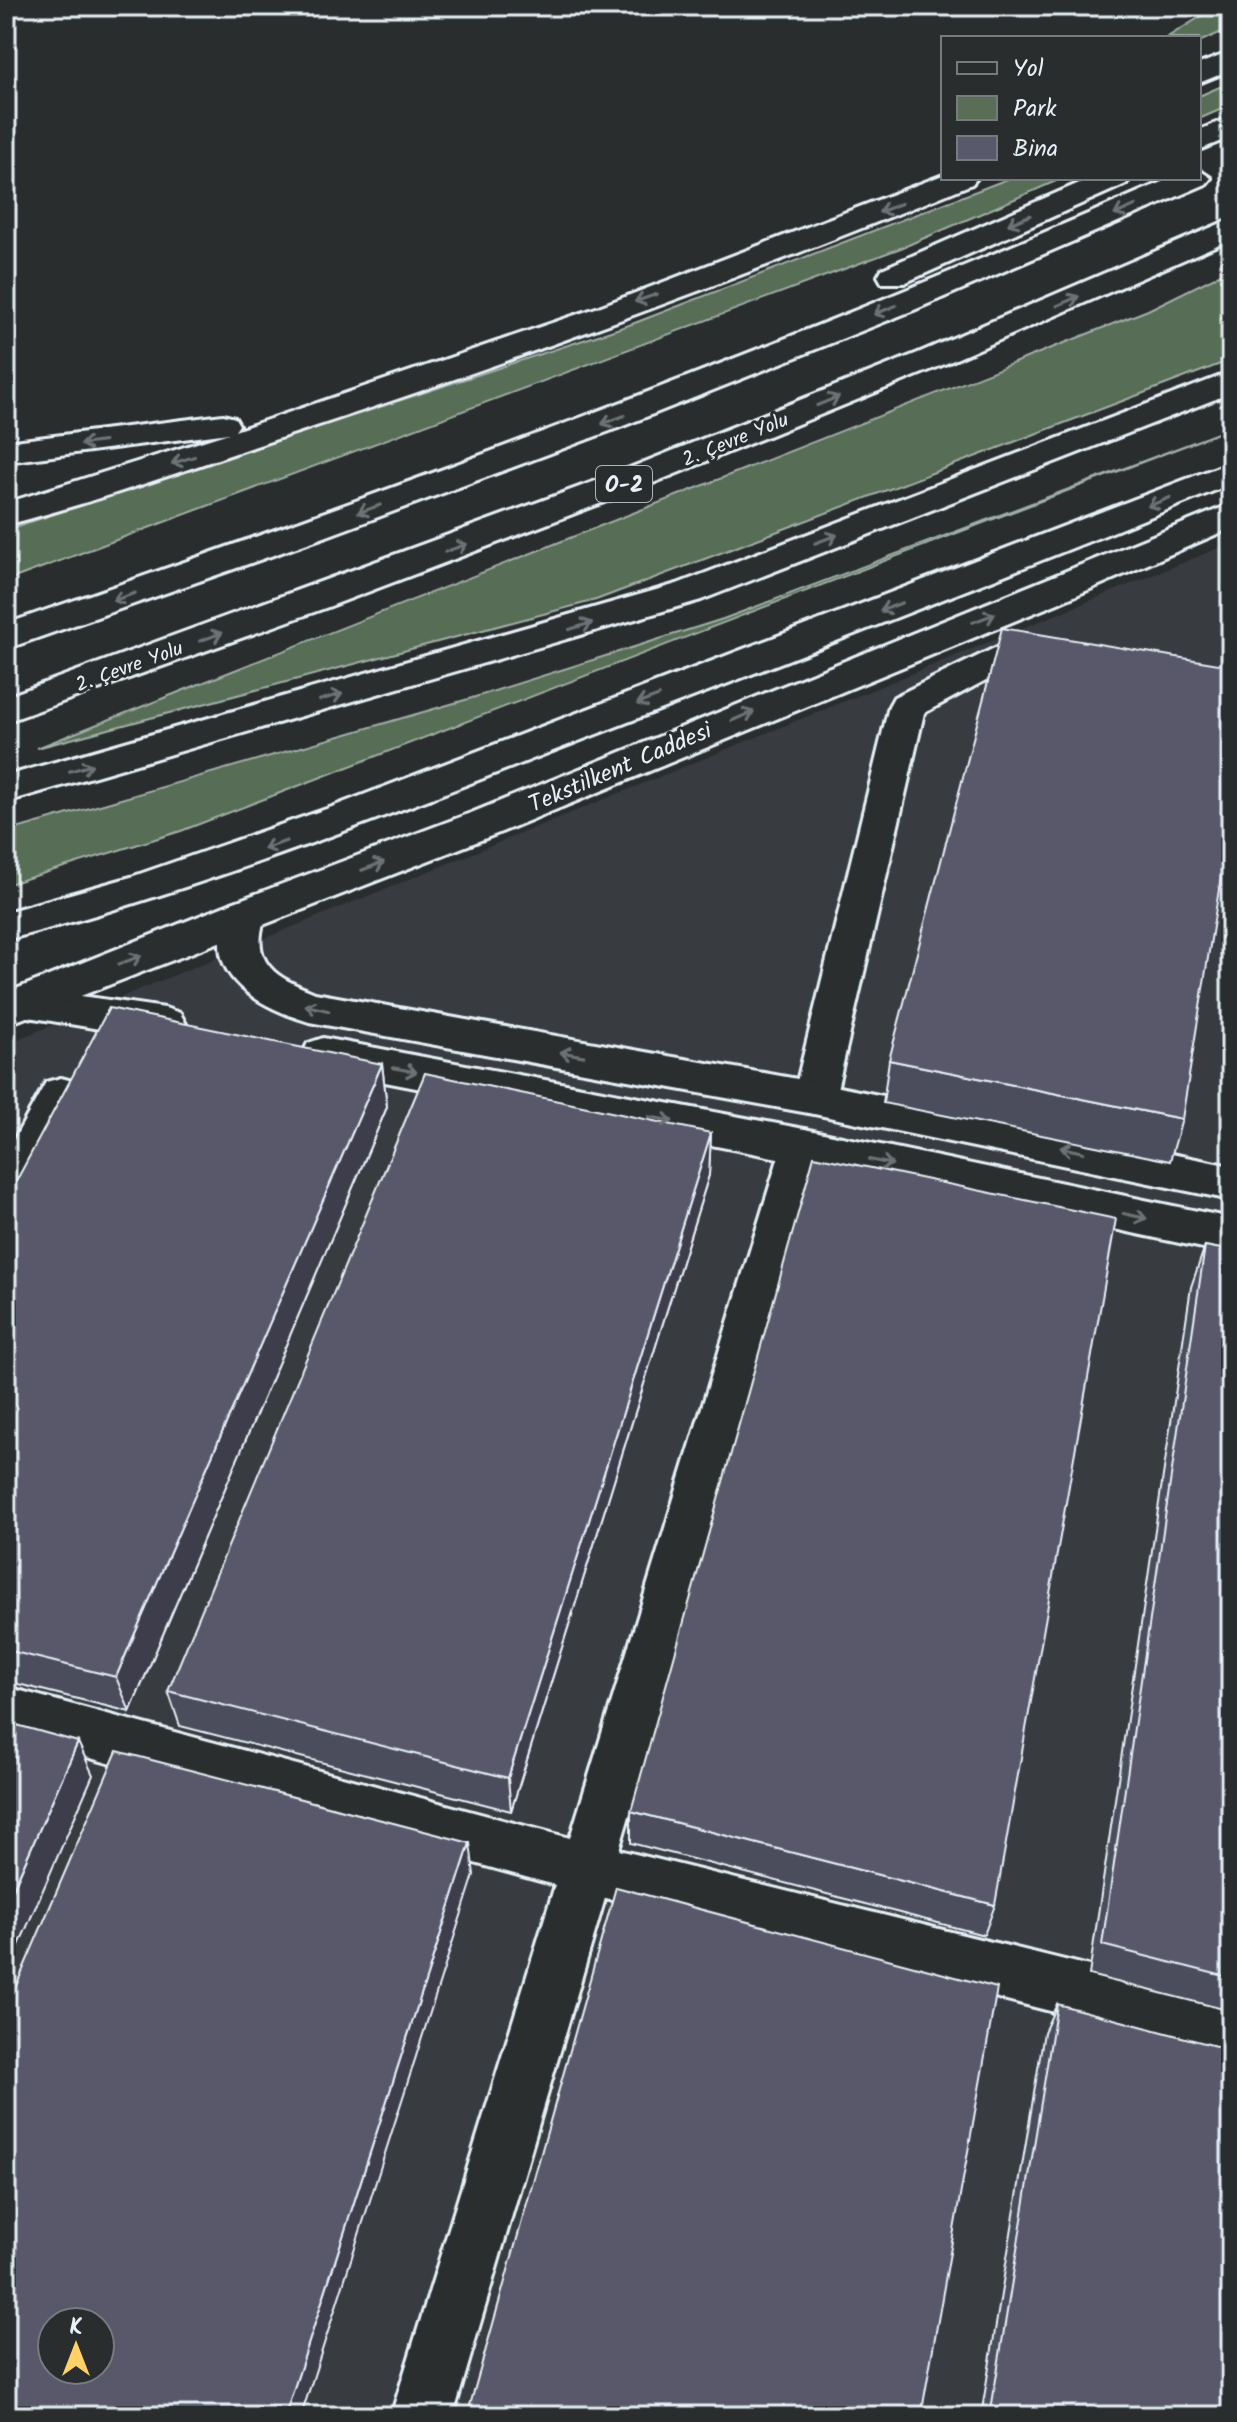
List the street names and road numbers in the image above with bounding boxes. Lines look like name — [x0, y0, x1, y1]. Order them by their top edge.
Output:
street label: 2. Çevre Yolu — [678, 405, 794, 477]
road number: O-2 — [596, 466, 652, 502]
street label: 2. Çevre Yolu — [71, 633, 188, 702]
street label: Tekstilkent Caddesi — [523, 712, 720, 825]

